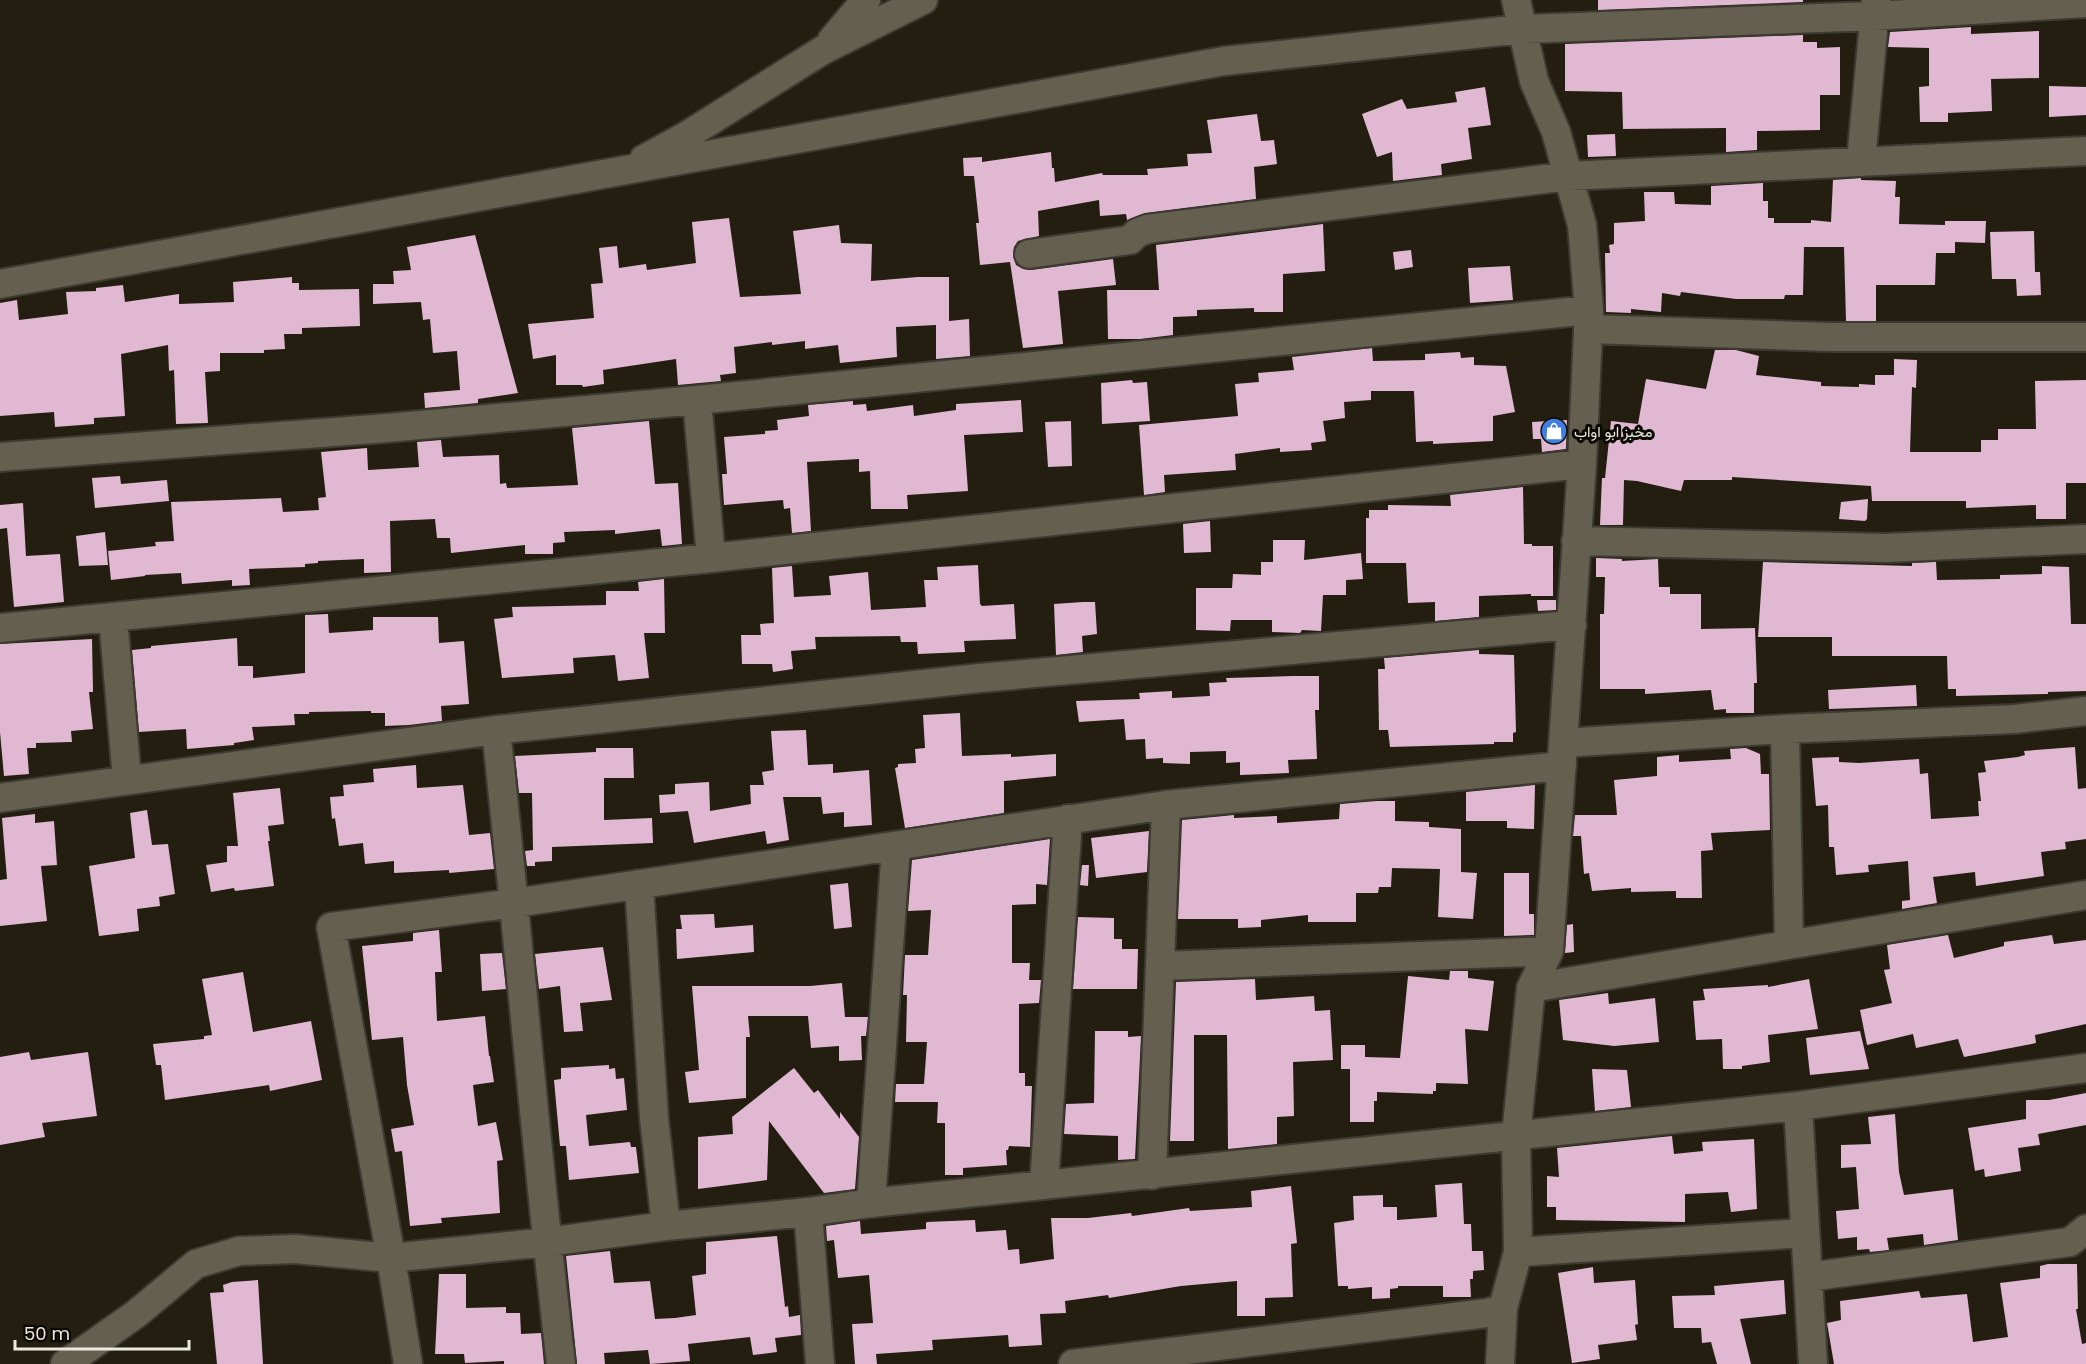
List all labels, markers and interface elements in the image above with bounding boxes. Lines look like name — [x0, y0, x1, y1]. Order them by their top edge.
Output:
shop icon: مخبز ابو اواب — [1539, 416, 1569, 446]
place label: مخبز ابو اواب — [1574, 421, 1653, 442]
scale bar — [15, 1313, 189, 1351]
text: 50 m — [24, 1321, 70, 1346]

